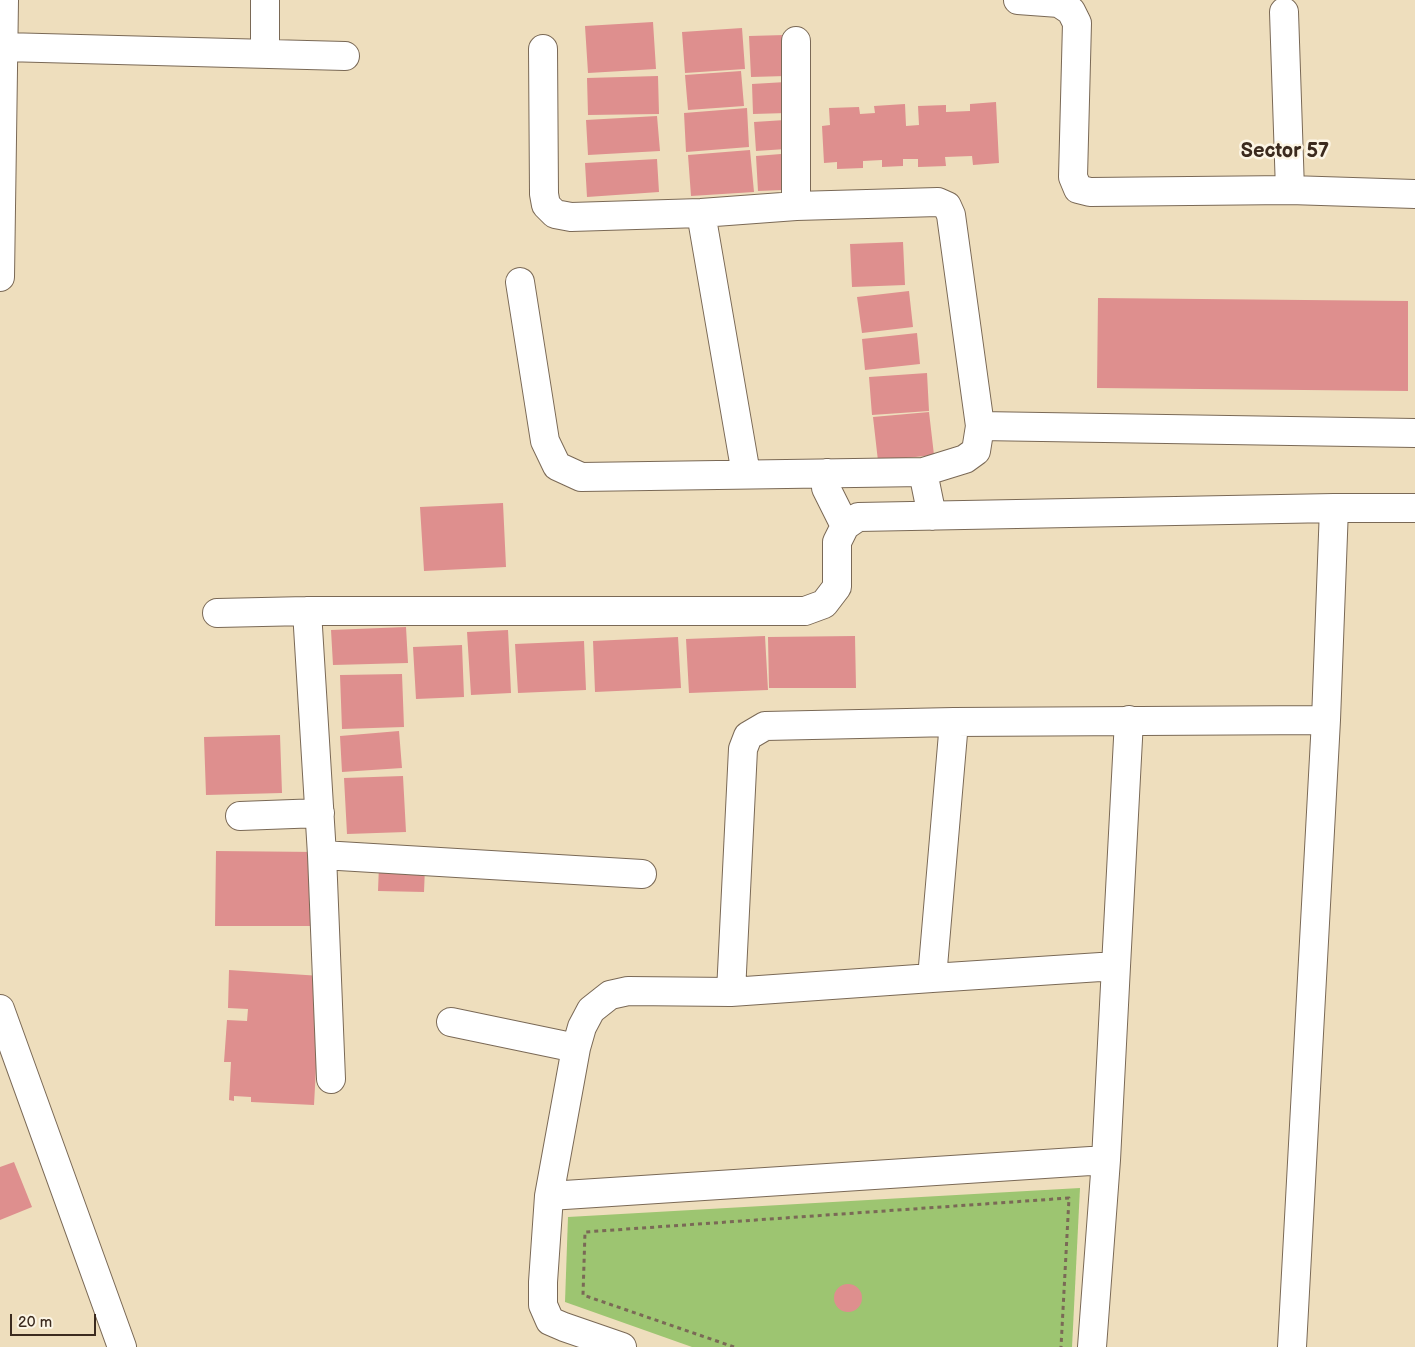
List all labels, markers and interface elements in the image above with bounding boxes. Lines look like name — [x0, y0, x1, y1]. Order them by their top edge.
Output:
district label: Sector 57 — [1241, 140, 1329, 164]
scale bar — [12, 1304, 99, 1336]
text: 20 m — [18, 1313, 52, 1332]

